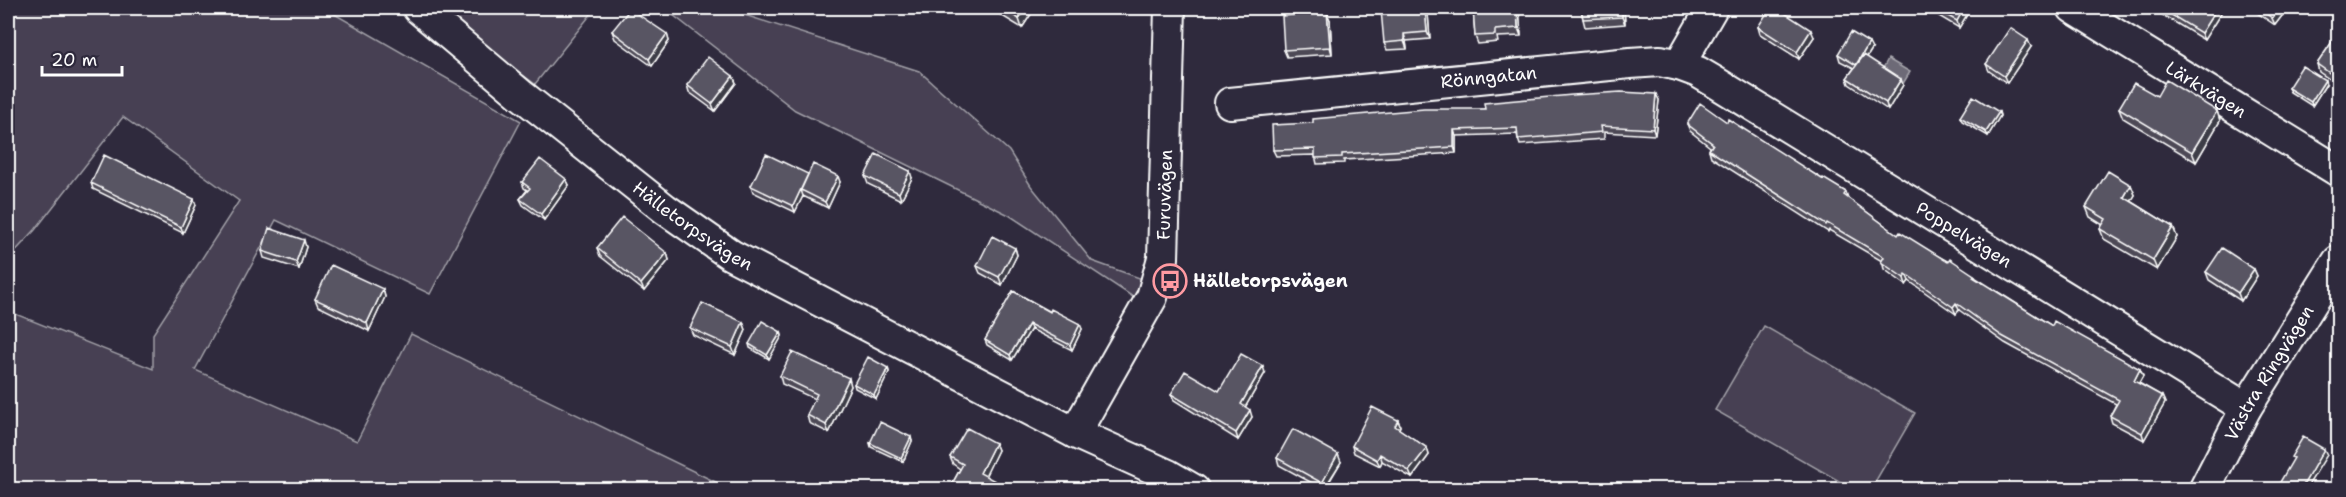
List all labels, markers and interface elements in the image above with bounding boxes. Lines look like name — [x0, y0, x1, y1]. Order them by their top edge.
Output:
scale bar — [42, 39, 122, 77]
text: 20 m — [51, 48, 97, 72]
street label: Lärkvägen — [2161, 56, 2251, 124]
street label: Rönngatan — [1440, 60, 1538, 94]
street label: Furuvägen — [1152, 149, 1178, 240]
street label: Hälletorpsvägen — [628, 176, 757, 276]
street label: Poppelvägen — [1911, 196, 2016, 273]
bus stop icon: Hälletorpsvägen — [1152, 263, 1188, 299]
place label: Hälletorpsvägen — [1193, 269, 1348, 293]
street label: Västra Ringvägen — [2219, 301, 2319, 445]

